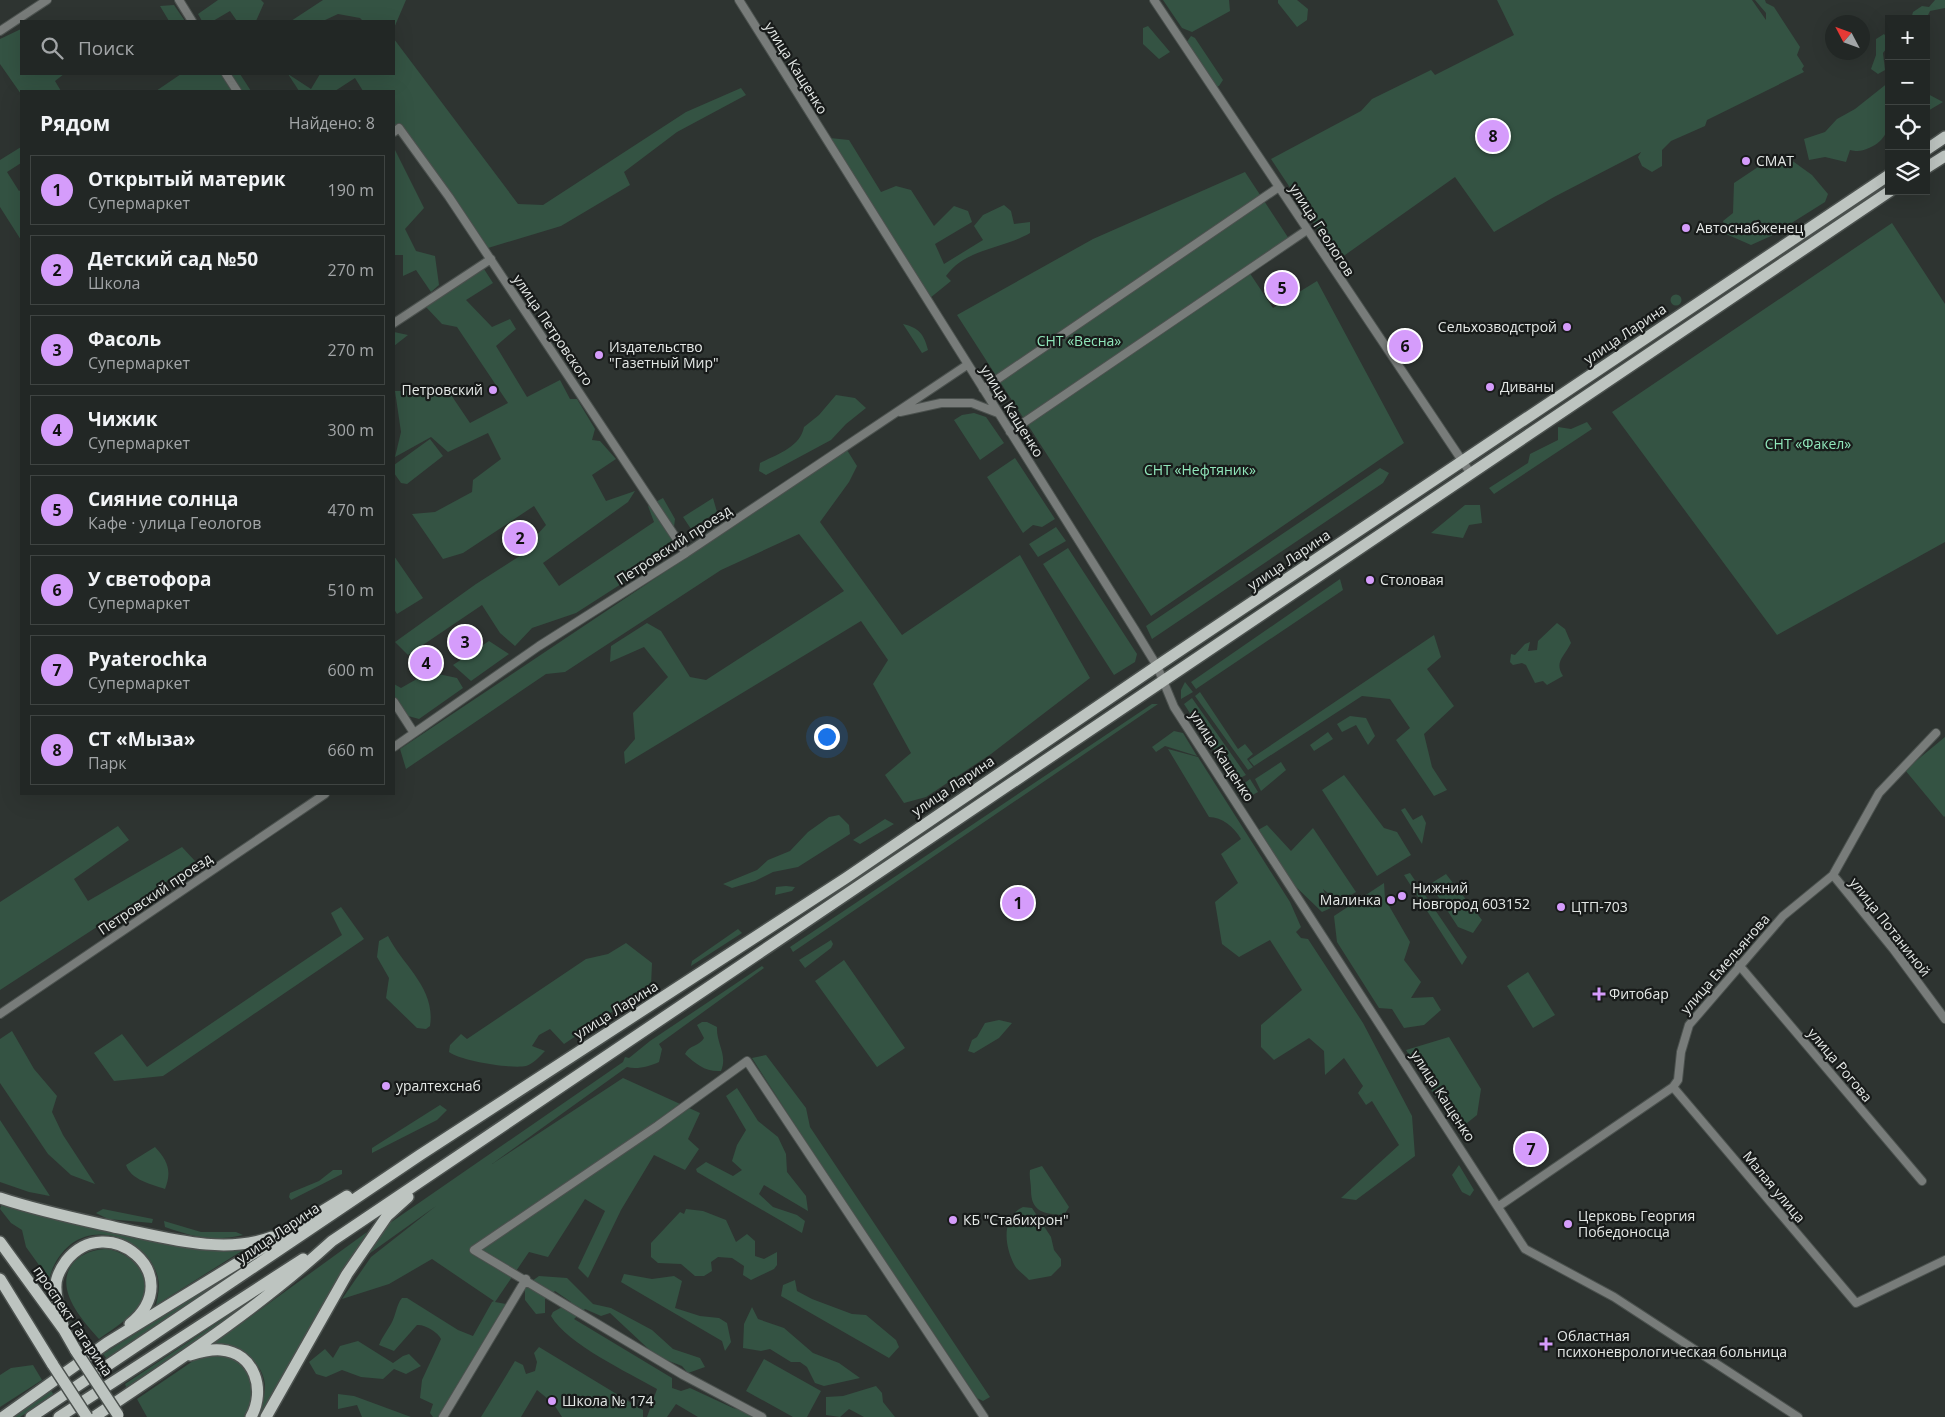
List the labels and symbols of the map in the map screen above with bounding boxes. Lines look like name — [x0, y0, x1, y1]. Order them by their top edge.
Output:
north arrow — [1825, 15, 1870, 60]
street label: улица Кащенко — [760, 18, 832, 117]
pin: 8 — [1477, 117, 1509, 155]
place label: СМАТ — [1756, 151, 1794, 170]
marker: СМАТ — [1740, 155, 1752, 167]
street label: улица Геологов — [1285, 180, 1359, 280]
place label: Автоснабженец — [1696, 218, 1803, 237]
marker: Автоснабженец — [1680, 222, 1692, 234]
pin: 5 — [1266, 269, 1298, 307]
street label: улица Петровского — [509, 270, 598, 389]
street label: улица Ларина — [1580, 299, 1670, 368]
place label: Сельхозводстрой — [1438, 317, 1557, 336]
marker: Сельхозводстрой — [1561, 321, 1573, 333]
pin: 6 — [1389, 327, 1421, 365]
park label: СНТ «Весна» — [1037, 331, 1121, 350]
place label: Издательство "Газетный Мир" — [609, 337, 719, 372]
marker: Издательство "Газетный Мир" — [593, 349, 605, 361]
street label: улица Кащенко — [976, 361, 1048, 460]
place label: Диваны — [1500, 377, 1554, 396]
place label: Петровский — [402, 380, 483, 399]
marker: Диваны — [1484, 381, 1496, 393]
marker: Петровский — [487, 384, 499, 396]
park label: СНТ «Факел» — [1765, 434, 1851, 453]
park label: СНТ «Нефтяник» — [1144, 460, 1256, 479]
street label: Петровский проезд — [613, 500, 735, 589]
pin: 2 — [504, 519, 536, 557]
street label: улица Ларина — [1244, 525, 1334, 594]
place label: Столовая — [1380, 570, 1444, 589]
marker: Столовая — [1364, 574, 1376, 586]
pin: 3 — [449, 623, 481, 661]
pin: 4 — [410, 644, 442, 682]
street label: улица Кащенко — [1186, 706, 1259, 805]
your location — [814, 724, 840, 750]
street label: улица Ларина — [908, 751, 998, 820]
street label: Петровский проезд — [94, 848, 215, 939]
street label: улица Потаниной — [1846, 873, 1935, 980]
place label: Нижний Новгород 603152 — [1412, 878, 1530, 913]
pin: 1 — [1002, 884, 1034, 922]
place label: Малинка — [1320, 890, 1381, 909]
marker: Нижний Новгород 603152 — [1396, 890, 1408, 902]
marker: Малинка — [1385, 894, 1397, 906]
place label: ЦТП-703 — [1571, 897, 1628, 916]
marker: ЦТП-703 — [1555, 901, 1567, 913]
street label: улица Емельянова — [1676, 909, 1773, 1018]
street label: улица Ларина — [570, 976, 661, 1043]
place label: Фитобар — [1609, 984, 1669, 1003]
marker: Фитобар — [1593, 988, 1605, 1000]
street label: улица Рогова — [1804, 1024, 1877, 1106]
street label: улица Кащенко — [1407, 1046, 1480, 1145]
place label: уралтехснаб — [396, 1076, 481, 1095]
marker: уралтехснаб — [380, 1080, 392, 1092]
pin: 7 — [1515, 1130, 1547, 1168]
street label: Малая улица — [1739, 1147, 1810, 1227]
street label: улица Ларина — [233, 1198, 323, 1267]
place label: Церковь Георгия Победоносца — [1578, 1206, 1695, 1241]
place label: КБ "Стабихрон" — [963, 1210, 1069, 1229]
marker: КБ "Стабихрон" — [947, 1214, 959, 1226]
marker: Церковь Георгия Победоносца — [1562, 1218, 1574, 1230]
street label: проспект Гагарина — [29, 1262, 117, 1380]
place label: Областная психоневрологическая больница — [1557, 1326, 1787, 1361]
marker: Областная психоневрологическая больница — [1539, 1337, 1553, 1351]
place label: Школа № 174 — [562, 1391, 653, 1410]
marker: Школа № 174 — [546, 1395, 558, 1407]

